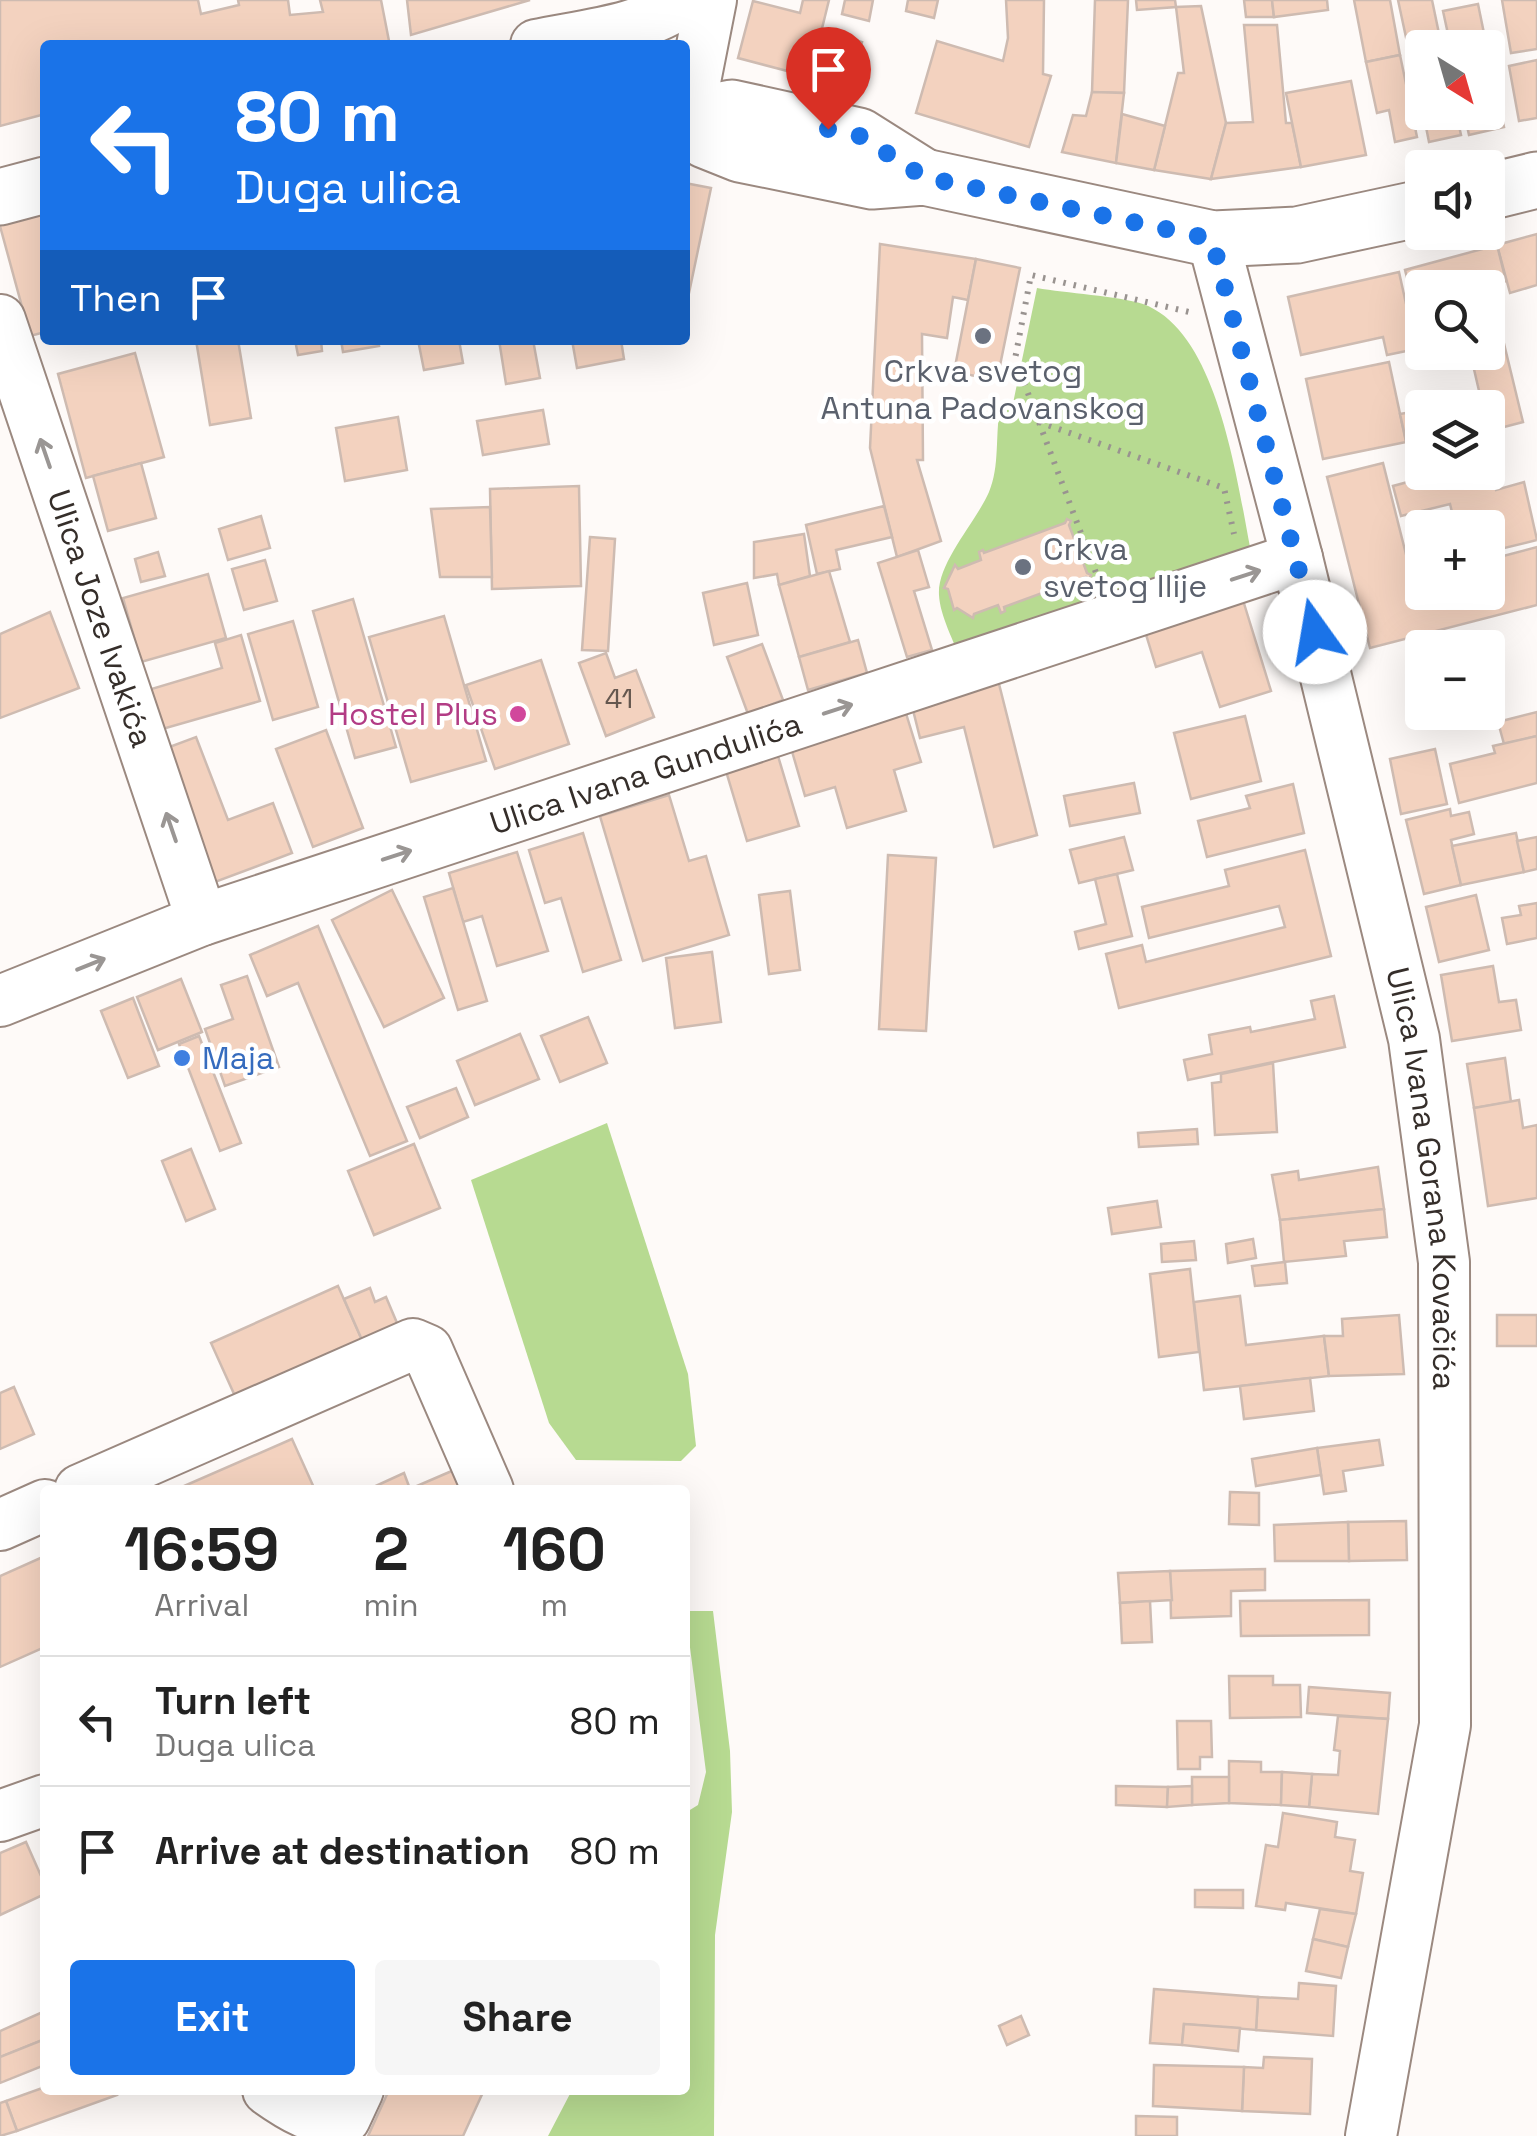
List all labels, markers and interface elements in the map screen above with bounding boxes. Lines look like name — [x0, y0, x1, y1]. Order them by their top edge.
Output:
pin — [786, 27, 871, 130]
north arrow — [1405, 30, 1505, 130]
map controls — [1405, 30, 1505, 730]
icon: arrive — [801, 42, 856, 97]
text: 80 m — [235, 72, 400, 161]
icon: left — [70, 80, 200, 210]
button: sound — [1405, 150, 1505, 250]
text: Duga ulica — [235, 159, 461, 216]
icon: arrive — [181, 270, 236, 325]
button: search — [1405, 270, 1505, 370]
text: Then — [70, 274, 161, 322]
marker: Crkva svetog Antuna Padovanskog — [972, 325, 994, 347]
place label: Crkva svetog Antuna Padovanskog — [821, 351, 1145, 428]
button: layers — [1405, 390, 1505, 490]
one-way arrow — [34, 437, 52, 469]
street label: Ulica Joze Ivakića — [39, 485, 162, 752]
button: + — [1405, 510, 1505, 610]
place label: Crkva svetog Ilije — [1043, 529, 1207, 606]
marker: Crkva svetog Ilije — [1012, 556, 1034, 578]
one-way arrow — [1230, 564, 1262, 582]
position arrow — [1263, 580, 1367, 684]
button: − — [1405, 630, 1505, 730]
house number: 41 — [605, 680, 633, 716]
place label: Hostel Plus — [328, 694, 498, 734]
one-way arrow — [822, 699, 853, 717]
street label: Ulica Ivana Gundulića — [485, 703, 807, 843]
marker: Hostel Plus — [507, 703, 529, 725]
one-way arrow — [161, 813, 179, 844]
one-way arrow — [380, 845, 412, 863]
one-way arrow — [75, 954, 105, 972]
street label: Ulica Ivana Gorana Kovačića — [1377, 963, 1464, 1390]
place label: Maja — [202, 1038, 274, 1078]
marker: Maja — [171, 1047, 193, 1069]
text: 16:59 — [124, 1511, 279, 1588]
text: 2 — [373, 1511, 409, 1588]
text: 160 — [503, 1511, 606, 1588]
text: Arrival — [154, 1585, 249, 1625]
text: min — [364, 1585, 419, 1625]
text: m — [541, 1585, 568, 1625]
text: Turn left — [155, 1677, 311, 1725]
icon: left — [70, 1694, 125, 1749]
text: 80 m — [570, 1697, 660, 1745]
text: Duga ulica — [155, 1725, 316, 1765]
icon: arrive — [70, 1824, 125, 1879]
text: Arrive at destination — [155, 1827, 530, 1875]
text: 80 m — [570, 1827, 660, 1875]
button: Exit — [70, 1960, 355, 2075]
button: Share — [375, 1960, 660, 2075]

